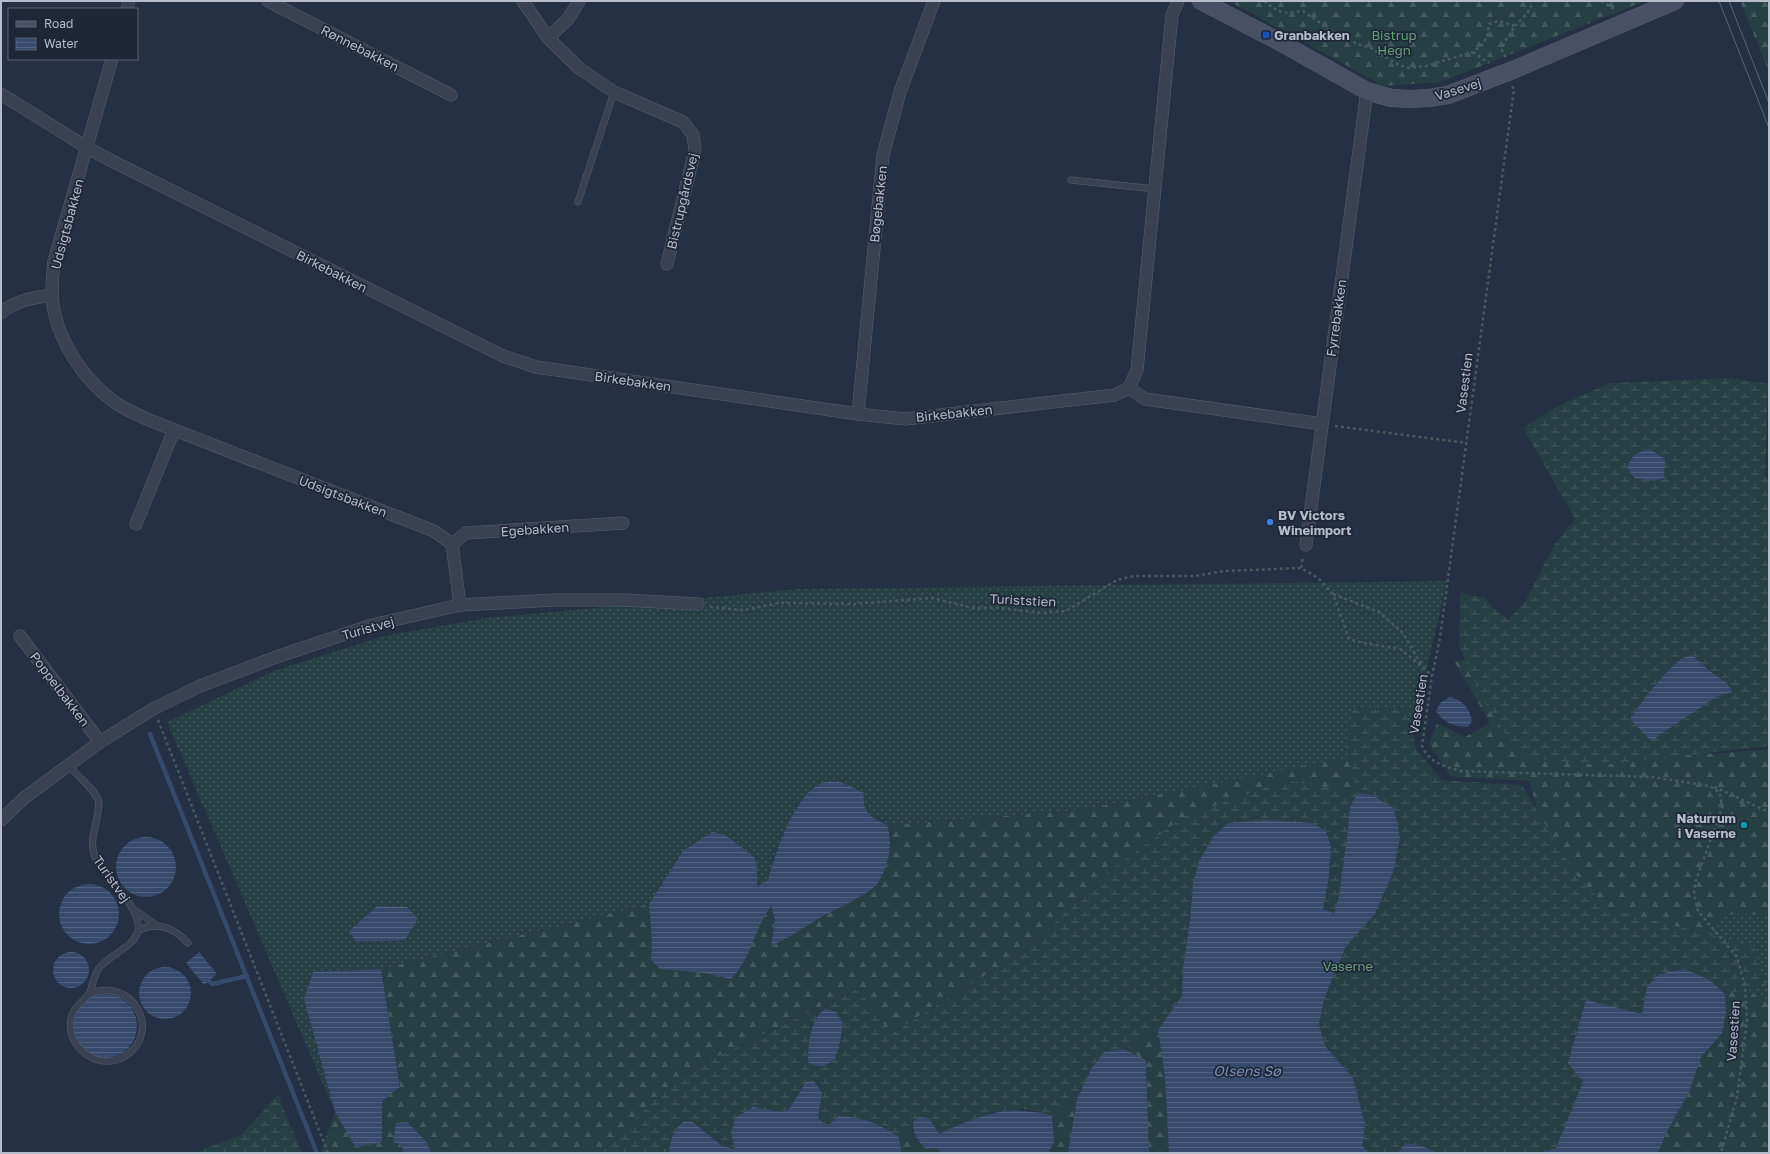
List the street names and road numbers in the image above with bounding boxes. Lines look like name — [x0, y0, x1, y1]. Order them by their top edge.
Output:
street label: Rønnebakken — [318, 21, 402, 75]
street label: Vasevej — [1433, 74, 1483, 104]
street label: Bistrupgårdsvej — [663, 151, 701, 251]
street label: Bøgebakken — [866, 165, 890, 243]
street label: Udsigtsbakken — [47, 177, 87, 271]
street label: Birkebakken — [294, 246, 370, 296]
street label: Fyrrebakken — [1323, 278, 1349, 358]
street label: Vasestien — [1452, 352, 1476, 414]
street label: Birkebakken — [594, 368, 672, 394]
street label: Birkebakken — [915, 401, 993, 425]
street label: Udsigtsbakken — [297, 472, 389, 520]
street label: Egebakken — [500, 519, 570, 539]
street label: Turiststien — [989, 590, 1057, 610]
street label: Turistvej — [340, 613, 396, 643]
street label: Poppelbakken — [27, 649, 93, 729]
street label: Vasestien — [1405, 673, 1431, 735]
street label: Turistvej — [90, 852, 134, 906]
street label: Vasestien — [1723, 1000, 1743, 1062]

